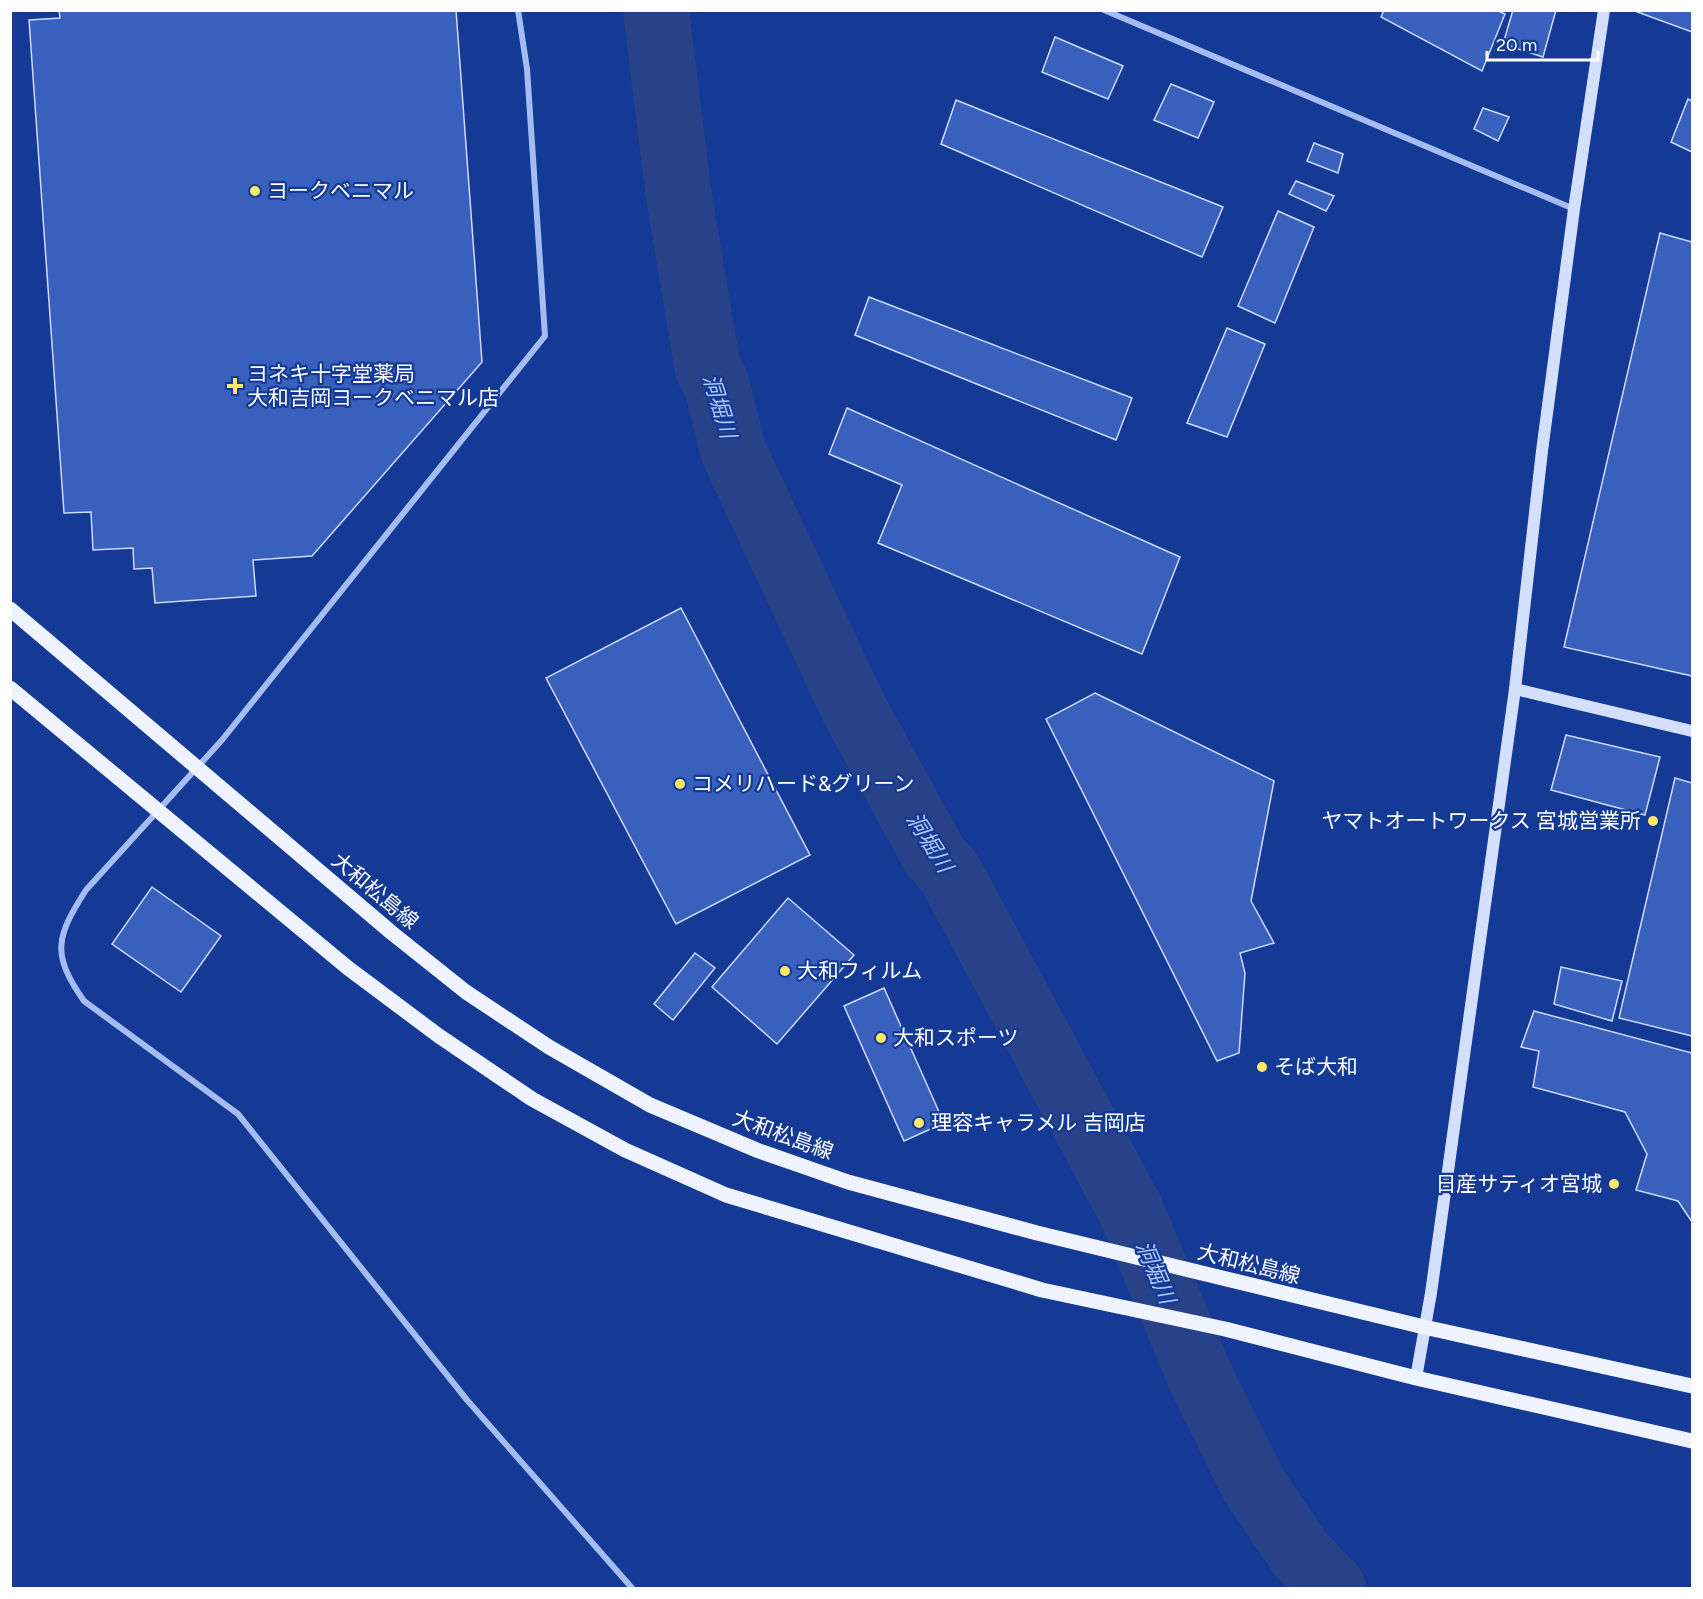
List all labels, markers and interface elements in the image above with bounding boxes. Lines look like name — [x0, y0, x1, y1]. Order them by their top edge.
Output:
scale bar — [1487, 24, 1598, 62]
text: 20 m — [1496, 34, 1537, 56]
place label: ヨークベニマル — [267, 178, 414, 203]
marker: ヨークベニマル — [248, 184, 262, 198]
place label: ヨネキ十字堂薬局 大和吉岡ヨークベニマル店 — [247, 361, 499, 410]
water label: 洞堀川 — [697, 371, 743, 444]
marker: ヨネキ十字堂薬局 大和吉岡ヨークベニマル店 — [228, 379, 242, 393]
place label: コメリハード&グリーン — [692, 771, 914, 796]
marker: コメリハード&グリーン — [673, 777, 687, 791]
water label: 洞堀川 — [901, 807, 960, 879]
place label: ヤマトオートワークス 宮城営業所 — [1321, 808, 1641, 833]
marker: ヤマトオートワークス 宮城営業所 — [1646, 814, 1660, 828]
street label: 大和松島線 — [327, 847, 424, 934]
place label: 大和フィルム — [797, 958, 922, 983]
marker: 大和フィルム — [778, 964, 792, 978]
place label: 大和スポーツ — [893, 1025, 1019, 1050]
marker: 大和スポーツ — [874, 1031, 888, 1045]
place label: そば大和 — [1274, 1054, 1358, 1079]
marker: そば大和 — [1255, 1060, 1269, 1074]
street label: 大和松島線 — [730, 1105, 837, 1164]
place label: 理容キャラメル 吉岡店 — [931, 1110, 1146, 1135]
marker: 理容キャラメル 吉岡店 — [912, 1116, 926, 1130]
place label: 日産サティオ宮城 — [1435, 1171, 1602, 1196]
marker: 日産サティオ宮城 — [1607, 1177, 1621, 1191]
water label: 洞堀川 — [1130, 1237, 1182, 1310]
street label: 大和松島線 — [1195, 1239, 1303, 1288]

